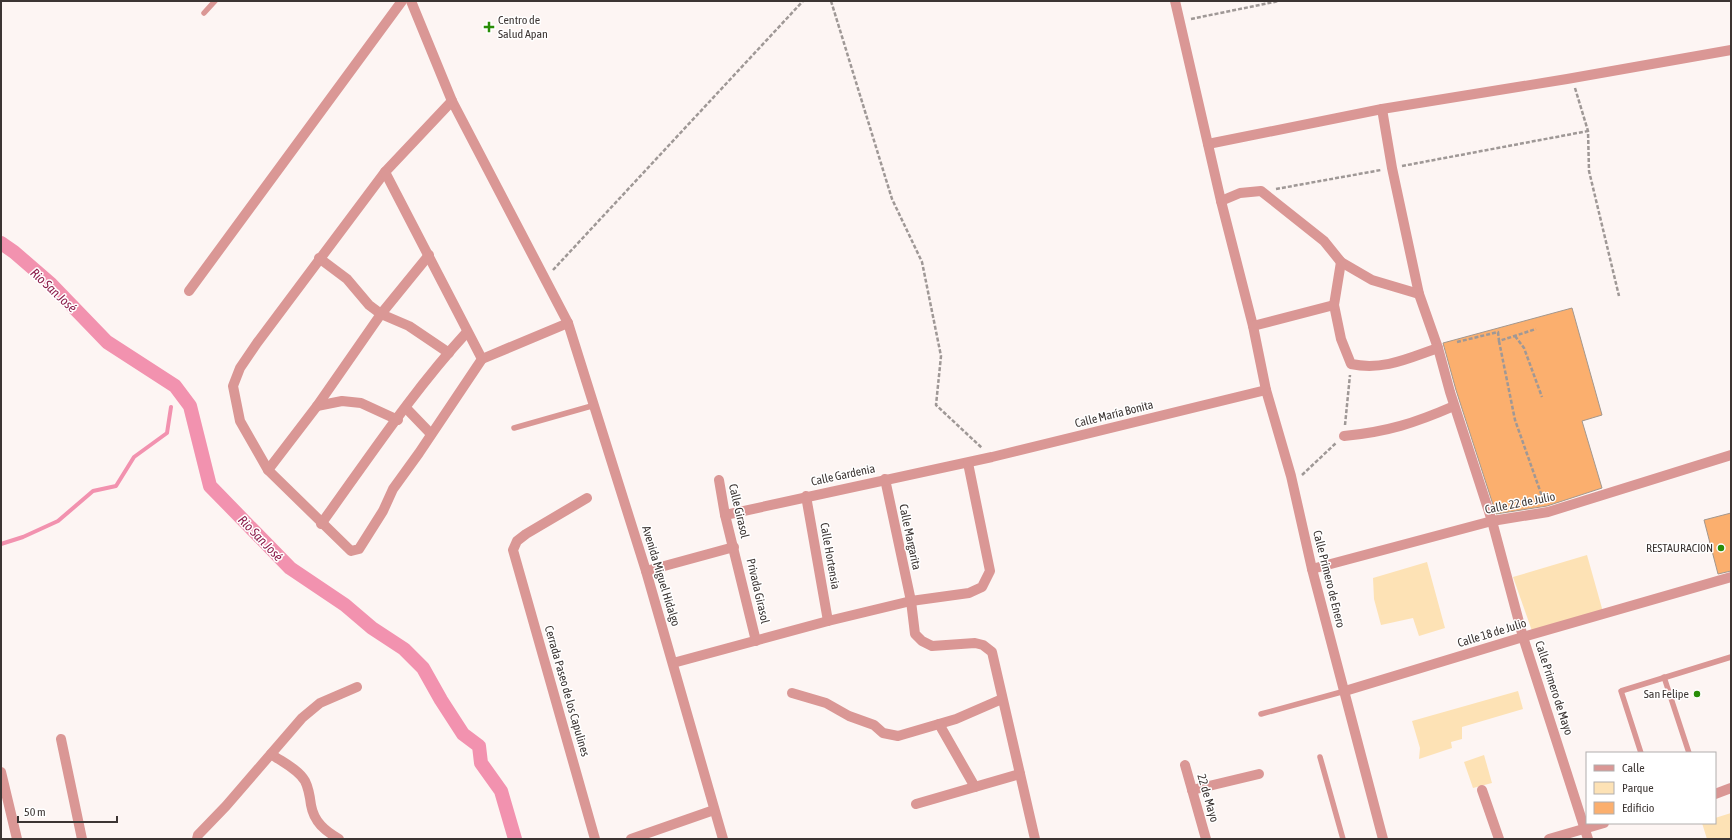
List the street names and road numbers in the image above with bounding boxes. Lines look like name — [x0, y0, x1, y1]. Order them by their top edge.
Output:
street label: Calle María Bonita — [1073, 397, 1155, 431]
street label: Calle Gardenia — [810, 461, 876, 489]
street label: Calle Girasol — [726, 482, 752, 540]
street label: Calle 22 de Julio — [1484, 489, 1557, 517]
street label: Calle Margarita — [896, 503, 924, 571]
street label: Calle Hortensia — [817, 522, 843, 590]
street label: Avenida Miguel Hidalgo — [639, 524, 683, 628]
street label: Calle Primero de Enero — [1310, 529, 1348, 629]
street label: Privada Girasol — [744, 557, 772, 626]
street label: Calle 18 de Julio — [1456, 616, 1528, 650]
street label: Cerrada Paseo de los Capulines — [542, 624, 592, 758]
street label: Calle Primero de Mayo — [1532, 639, 1576, 737]
street label: 22 de Mayo — [1194, 772, 1222, 824]

